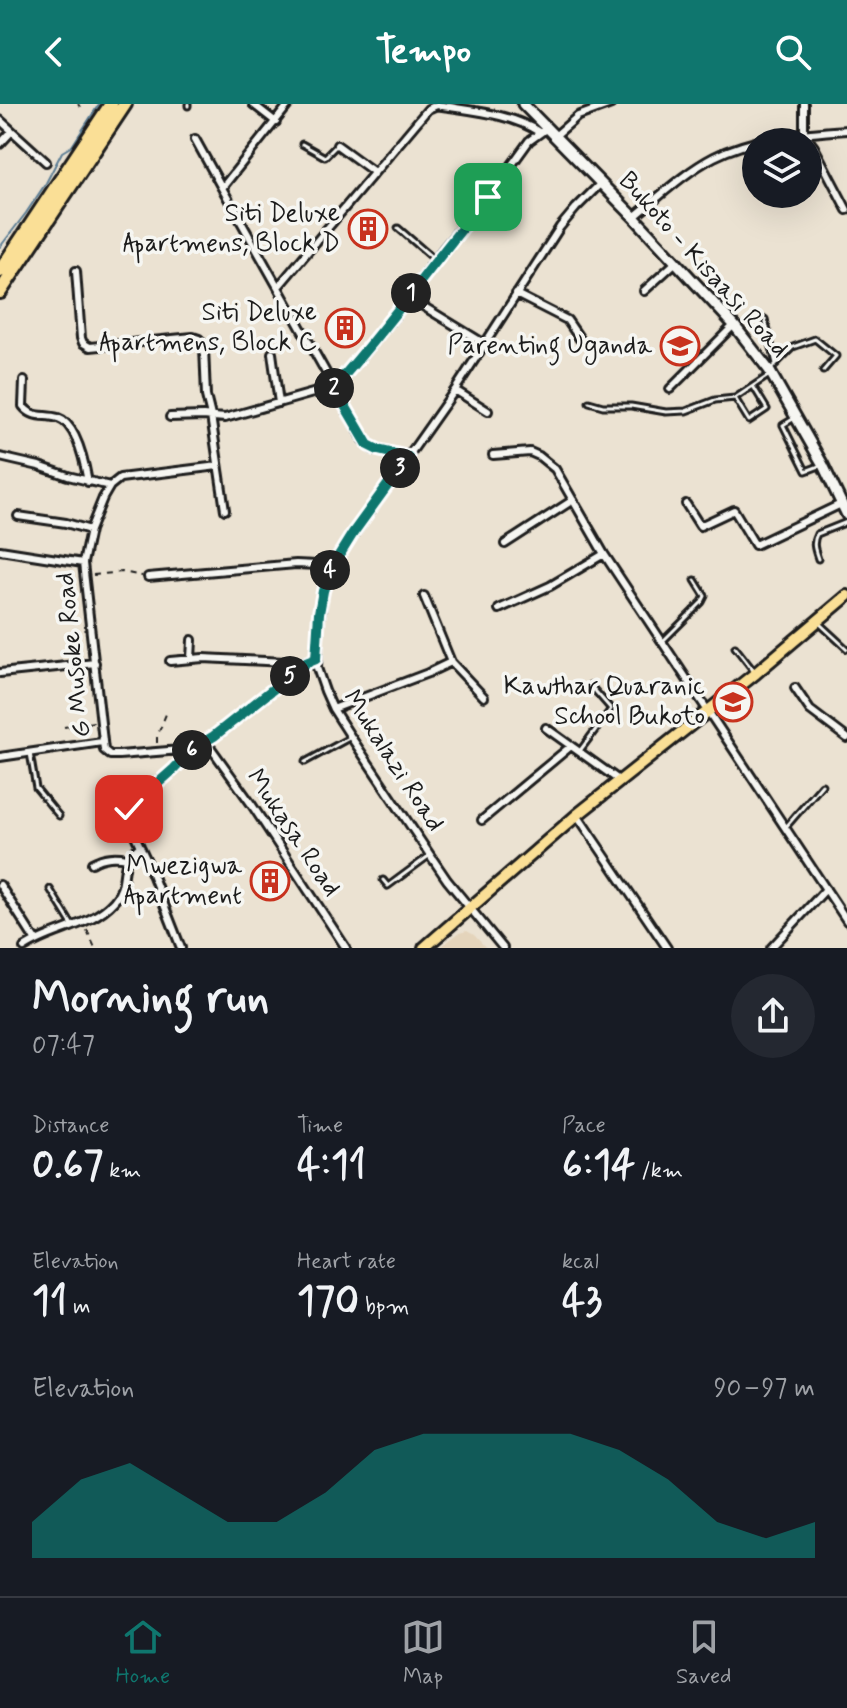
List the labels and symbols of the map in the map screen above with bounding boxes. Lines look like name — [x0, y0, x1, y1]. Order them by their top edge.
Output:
pin — [454, 163, 522, 231]
street label: Bukoto - Kisaasi Road — [610, 165, 796, 365]
place label: Siti Deluxe Apartmens, Block D — [123, 197, 340, 264]
building icon: Siti Deluxe Apartmens, Block D — [347, 208, 389, 250]
pin: 1 — [391, 273, 431, 313]
place label: Siti Deluxe Apartmens, Block C — [99, 296, 317, 363]
building icon: Siti Deluxe Apartmens, Block C — [324, 307, 366, 349]
school or university icon: Parenting Uganda — [659, 325, 701, 367]
place label: Parenting Uganda — [448, 329, 652, 366]
pin: 2 — [314, 368, 354, 408]
pin: 3 — [380, 448, 420, 488]
pin: 4 — [310, 550, 350, 590]
street label: G Musoke Road — [48, 571, 100, 739]
pin: 5 — [270, 656, 310, 696]
place label: Kawthar Quaranic School Bukoto — [503, 670, 705, 734]
school or university icon: Kawthar Quaranic School Bukoto — [712, 681, 754, 723]
street label: Mukalazi Road — [334, 683, 452, 839]
pin: 6 — [172, 730, 212, 770]
street label: Mukasa Road — [238, 763, 348, 903]
pin — [95, 775, 163, 843]
place label: Mwezigwa Apartment — [124, 849, 242, 916]
building icon: Mwezigwa Apartment — [249, 860, 291, 902]

